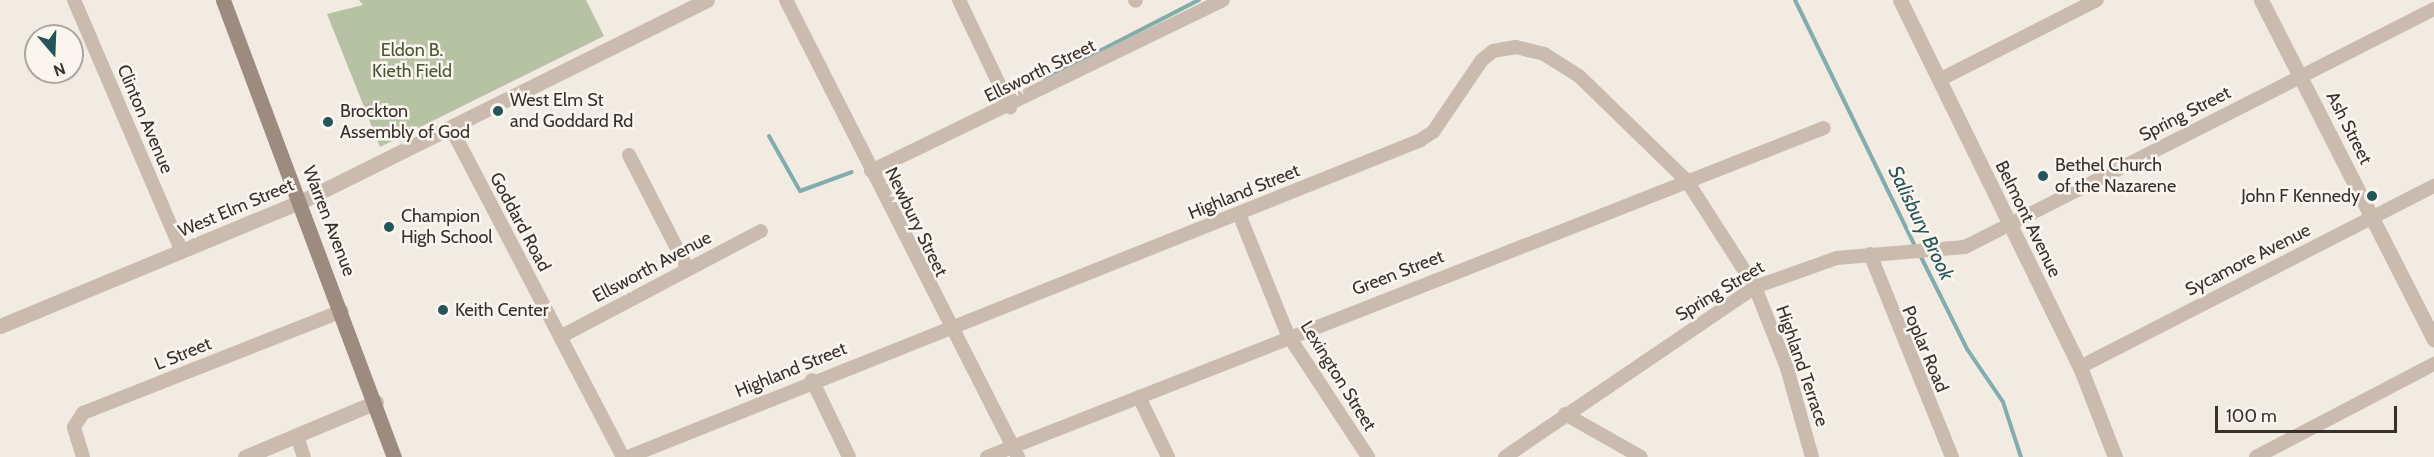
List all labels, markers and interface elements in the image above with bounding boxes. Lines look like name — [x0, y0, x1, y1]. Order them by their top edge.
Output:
north arrow — [24, 24, 84, 84]
street label: Ellsworth Street — [981, 35, 1099, 107]
park label: Eldon B. Kieth Field — [372, 40, 452, 82]
text: N — [51, 59, 68, 80]
street label: Clinton Avenue — [112, 61, 178, 177]
street label: Spring Street — [2136, 82, 2234, 146]
street label: Ash Street — [2322, 88, 2376, 168]
place label: West Elm St and Goddard Rd — [510, 90, 633, 132]
place label: Brockton Assembly of God — [340, 101, 470, 144]
marker: West Elm St and Goddard Rd — [491, 104, 505, 118]
marker: Brockton Assembly of God — [321, 115, 335, 129]
place label: Bethel Church of the Nazarene — [2055, 155, 2176, 198]
street label: Belmont Avenue — [1990, 157, 2066, 281]
street label: Highland Street — [1185, 160, 1303, 224]
water label: Salisbury Brook — [1883, 162, 1959, 284]
street label: Warren Avenue — [298, 163, 360, 279]
street label: Newbury Street — [880, 164, 952, 280]
street label: Goddard Road — [485, 169, 555, 275]
marker: Bethel Church of the Nazarene — [2036, 169, 2050, 183]
street label: West Elm Street — [175, 174, 297, 242]
place label: John F Kennedy — [2241, 185, 2360, 207]
marker: John F Kennedy — [2365, 189, 2379, 203]
place label: Champion High School — [401, 206, 493, 248]
street label: Sycamore Avenue — [2182, 219, 2314, 301]
marker: Champion High School — [382, 220, 396, 234]
street label: Ellsworth Avenue — [589, 227, 715, 307]
street label: Green Street — [1349, 246, 1447, 300]
street label: Spring Street — [1672, 256, 1768, 326]
place label: Keith Center — [455, 299, 548, 321]
marker: Keith Center — [436, 303, 450, 317]
street label: Highland Terrace — [1771, 303, 1833, 429]
street label: Poplar Road — [1897, 303, 1953, 395]
street label: Lexington Street — [1296, 317, 1380, 435]
street label: L Street — [151, 333, 215, 375]
street label: Highland Street — [732, 338, 850, 402]
scale bar — [2218, 394, 2400, 432]
text: 100 m — [2226, 405, 2277, 427]

